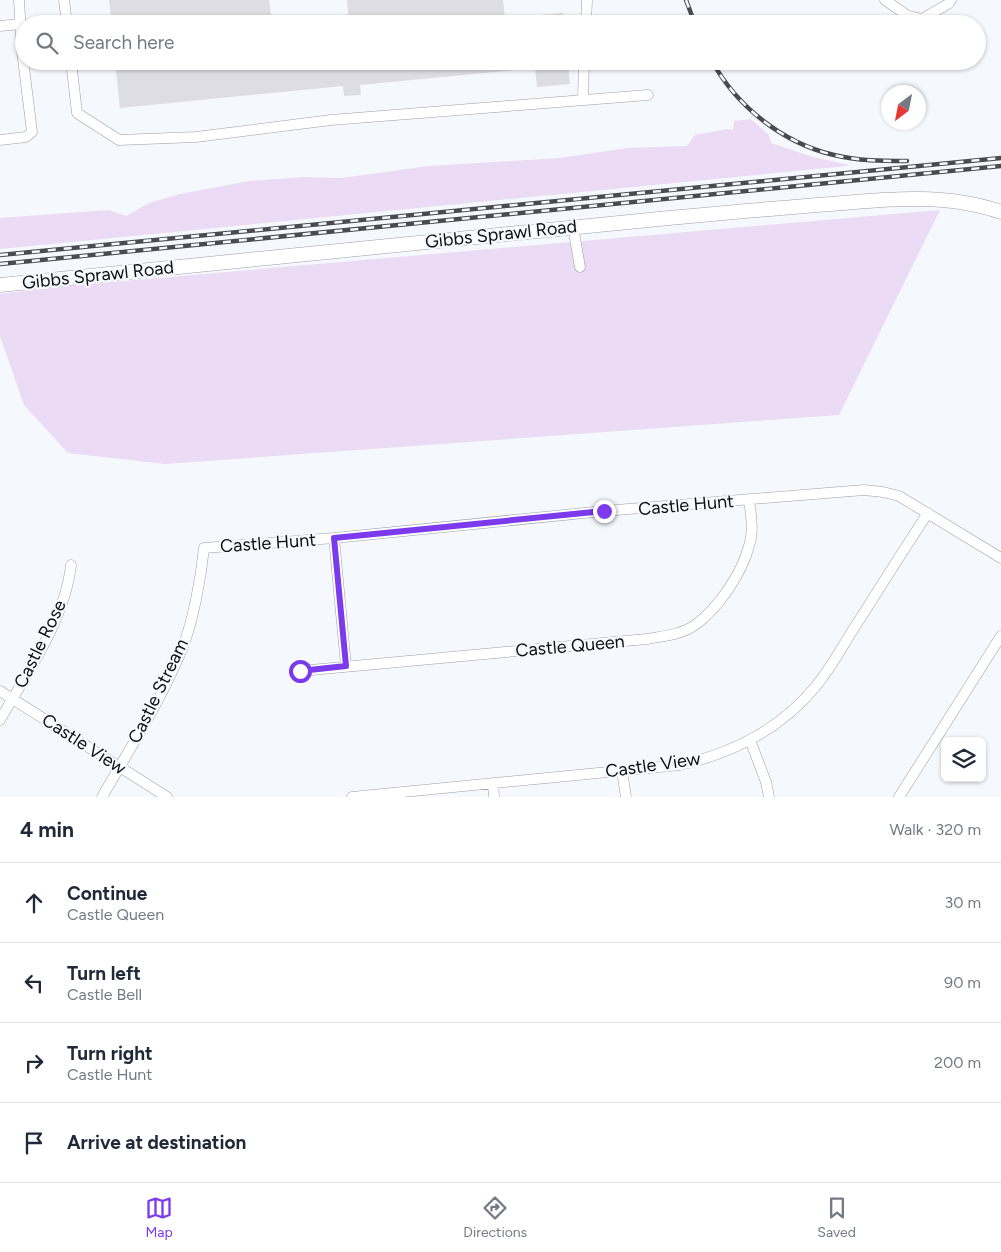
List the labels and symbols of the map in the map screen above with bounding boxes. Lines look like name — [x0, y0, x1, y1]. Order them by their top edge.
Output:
north arrow — [881, 85, 926, 130]
street label: Gibbs Sprawl Road — [424, 215, 578, 253]
street label: Gibbs Sprawl Road — [21, 256, 175, 294]
street label: Castle Hunt — [637, 490, 735, 520]
route end — [593, 500, 616, 523]
street label: Castle Hunt — [219, 529, 317, 557]
street label: Castle Rose — [9, 596, 71, 692]
street label: Castle Queen — [515, 630, 625, 662]
street label: Castle Stream — [123, 635, 193, 747]
route start — [289, 660, 312, 683]
street label: Castle View — [38, 709, 130, 779]
street label: Castle View — [604, 747, 702, 783]

